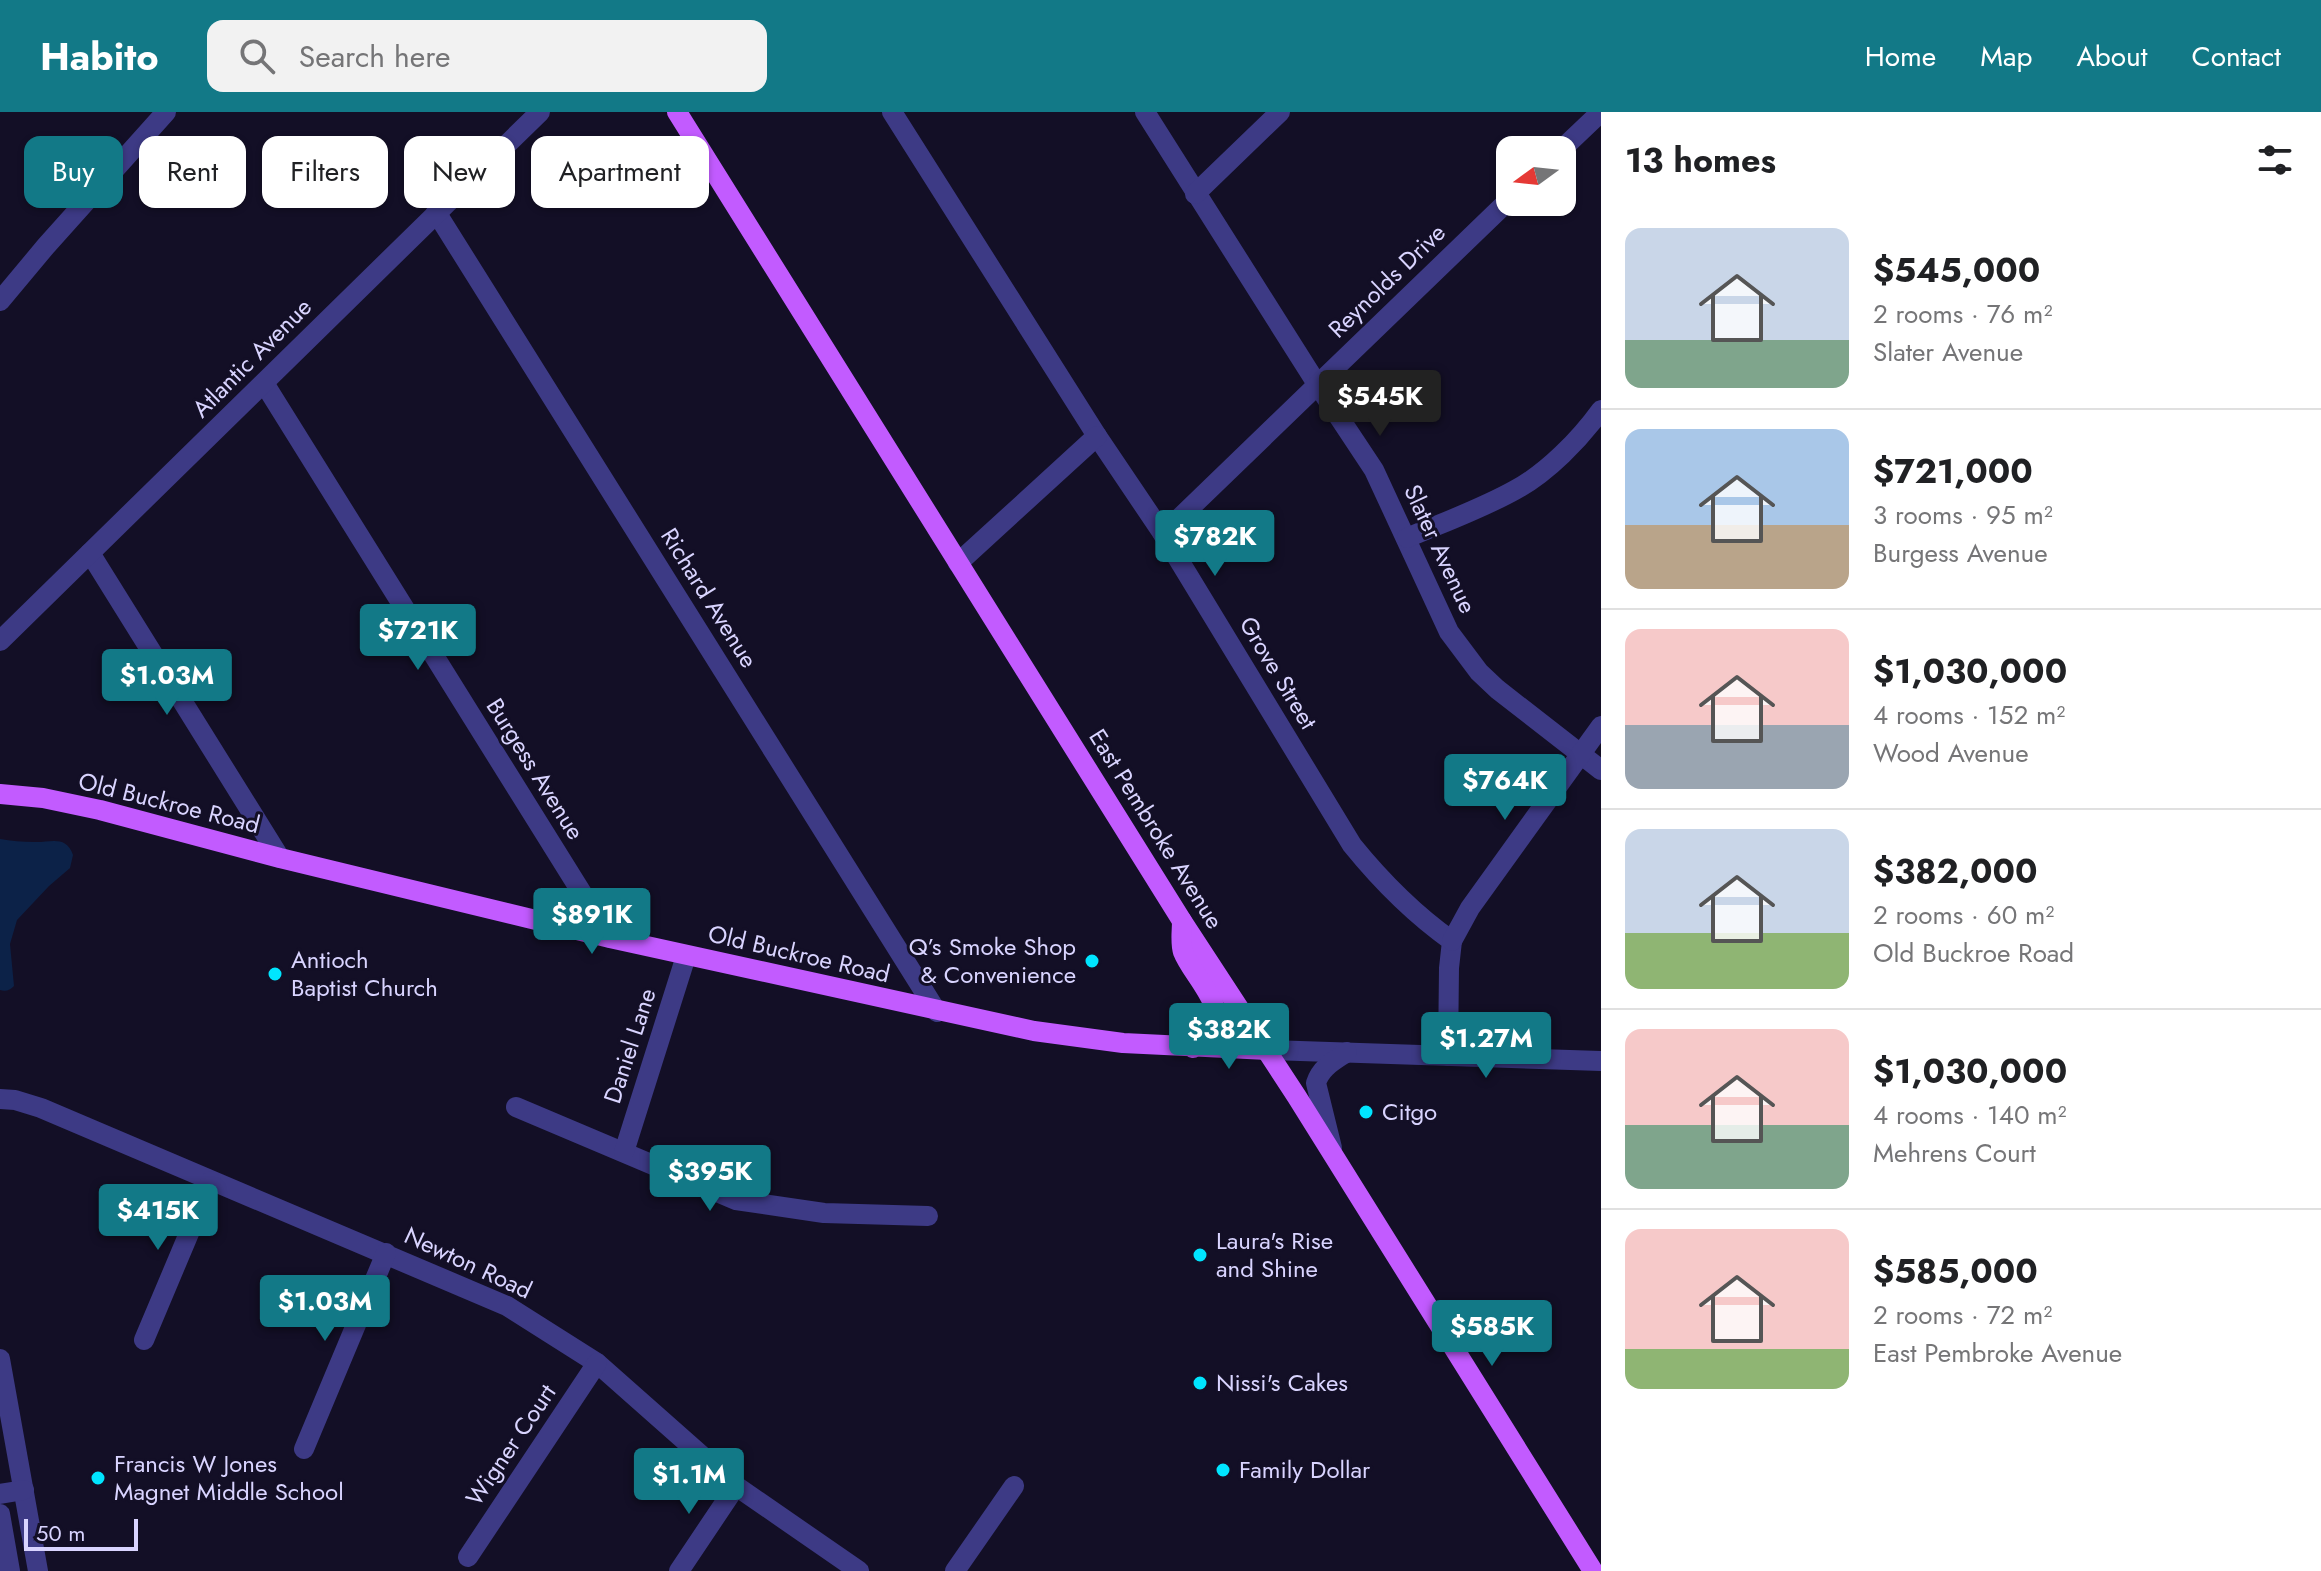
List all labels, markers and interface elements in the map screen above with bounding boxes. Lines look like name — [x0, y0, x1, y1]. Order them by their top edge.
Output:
search box — [207, 20, 767, 92]
text: Habito — [40, 29, 159, 84]
icon: search — [235, 34, 279, 78]
text: Search here — [299, 35, 451, 78]
text: Home — [1865, 36, 1936, 77]
text: Map — [1980, 36, 2032, 77]
text: About — [2076, 36, 2148, 77]
text: Contact — [2192, 36, 2281, 77]
chip: Buy — [24, 136, 123, 208]
chip: Rent — [139, 136, 246, 208]
chip: Filters — [262, 136, 388, 208]
chip: New — [404, 136, 515, 208]
chip: Apartment — [531, 136, 709, 208]
north arrow — [1496, 136, 1576, 216]
map controls — [1496, 136, 1576, 216]
text: 13 homes — [1625, 136, 1776, 185]
icon: filters — [2253, 138, 2297, 182]
street label: Reynolds Drive — [1320, 216, 1453, 346]
text: $545,000 — [1873, 246, 2040, 295]
icon: home — [1689, 260, 1785, 356]
street label: Atlantic Avenue — [184, 290, 319, 425]
text: 2 rooms · 76 m² — [1873, 295, 2052, 333]
text: Slater Avenue — [1873, 333, 2023, 371]
pin: $545K — [1324, 370, 1436, 438]
text: $545K — [1337, 377, 1423, 415]
text: $721,000 — [1873, 447, 2033, 496]
icon: home — [1689, 461, 1785, 557]
street label: Slater Avenue — [1395, 479, 1486, 619]
text: 3 rooms · 95 m² — [1873, 496, 2053, 534]
pin: $782K — [1159, 510, 1271, 578]
text: $782K — [1173, 517, 1257, 555]
street label: Richard Avenue — [652, 521, 766, 675]
text: Burgess Avenue — [1873, 534, 2048, 572]
pin: $721K — [362, 604, 474, 672]
street label: Grove Street — [1231, 610, 1326, 736]
text: $721K — [378, 611, 458, 649]
text: $1,030,000 — [1873, 647, 2067, 696]
pin: $1.03M — [102, 649, 232, 717]
text: $1.03M — [120, 656, 214, 694]
icon: home — [1689, 661, 1785, 757]
street label: Burgess Avenue — [478, 691, 593, 846]
text: 4 rooms · 152 m² — [1873, 696, 2065, 734]
street label: East Pembroke Avenue — [1081, 722, 1232, 936]
text: Wood Avenue — [1873, 734, 2029, 772]
pin: $764K — [1449, 754, 1561, 822]
text: $764K — [1462, 761, 1548, 799]
street label: Old Buckroe Road — [75, 763, 263, 842]
text: $382,000 — [1873, 847, 2037, 896]
icon: home — [1689, 861, 1785, 957]
pin: $891K — [536, 888, 648, 956]
text: $891K — [551, 895, 633, 933]
text: 2 rooms · 60 m² — [1873, 896, 2054, 934]
street label: Old Buckroe Road — [705, 916, 894, 991]
place label: Q’s Smoke Shop & Convenience — [909, 929, 1076, 992]
text: Old Buckroe Road — [1873, 934, 2074, 972]
place label: Antioch Baptist Church — [291, 942, 438, 1005]
marker: Q’s Smoke Shop & Convenience — [1083, 952, 1101, 970]
marker: Antioch Baptist Church — [266, 965, 284, 983]
street label: Daniel Lane — [594, 984, 665, 1108]
pin: $382K — [1173, 1003, 1285, 1071]
text: $382K — [1187, 1010, 1271, 1048]
pin: $1.27M — [1421, 1012, 1551, 1080]
text: $1.27M — [1439, 1019, 1533, 1057]
text: $1,030,000 — [1873, 1047, 2067, 1096]
icon: home — [1689, 1061, 1785, 1157]
place label: Citgo — [1382, 1094, 1437, 1129]
text: 4 rooms · 140 m² — [1873, 1096, 2067, 1134]
marker: Citgo — [1357, 1103, 1375, 1121]
text: Mehrens Court — [1873, 1134, 2036, 1172]
pin: $395K — [654, 1145, 766, 1213]
text: $395K — [668, 1152, 752, 1190]
pin: $415K — [102, 1184, 214, 1252]
text: $415K — [117, 1191, 199, 1229]
street label: Newton Road — [399, 1218, 538, 1307]
place label: Laura's Rise and Shine — [1216, 1223, 1333, 1286]
marker: Laura's Rise and Shine — [1191, 1246, 1209, 1264]
text: $585,000 — [1873, 1247, 2038, 1296]
icon: home — [1689, 1261, 1785, 1357]
pin: $1.03M — [260, 1275, 390, 1343]
text: $1.03M — [278, 1282, 372, 1320]
text: 2 rooms · 72 m² — [1873, 1296, 2052, 1334]
pin: $585K — [1436, 1300, 1548, 1368]
text: $585K — [1450, 1307, 1534, 1345]
text: East Pembroke Avenue — [1873, 1334, 2122, 1372]
place label: Nissi's Cakes — [1216, 1365, 1348, 1400]
marker: Nissi's Cakes — [1191, 1374, 1209, 1392]
street label: Wigner Court — [457, 1377, 564, 1513]
place label: Francis W Jones Magnet Middle School — [114, 1446, 344, 1509]
pin: $1.1M — [633, 1448, 745, 1516]
place label: Family Dollar — [1239, 1452, 1371, 1487]
text: $1.1M — [652, 1455, 726, 1493]
marker: Family Dollar — [1214, 1461, 1232, 1479]
marker: Francis W Jones Magnet Middle School — [89, 1469, 107, 1487]
scale bar — [24, 1515, 138, 1551]
text: 50 m — [36, 1517, 85, 1549]

